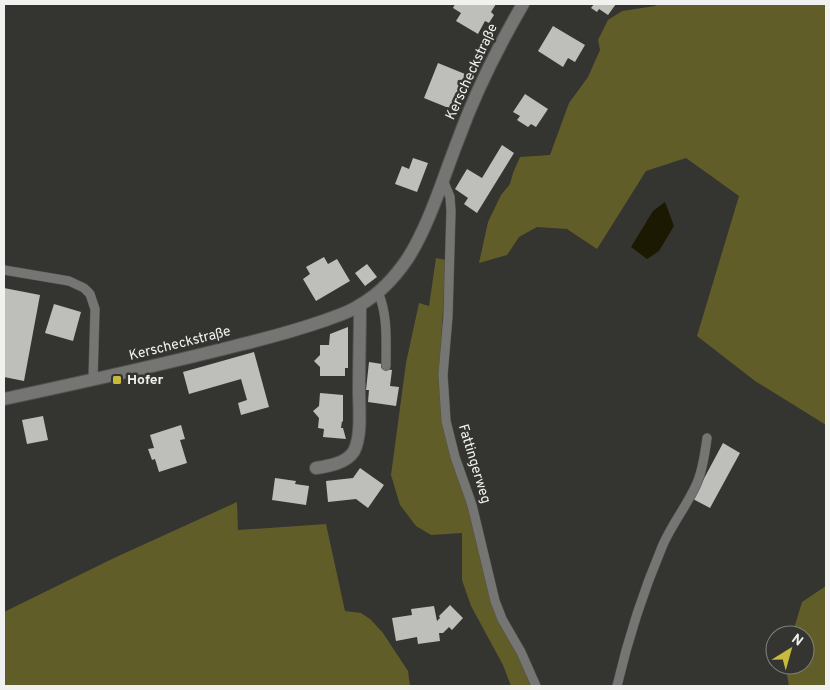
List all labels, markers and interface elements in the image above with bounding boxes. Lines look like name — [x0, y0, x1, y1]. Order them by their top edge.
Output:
street label: Kerscheckstraße — [442, 21, 502, 123]
street label: Kerscheckstraße — [127, 323, 233, 365]
place label: Hofer — [127, 372, 164, 389]
marker: Hofer — [111, 374, 123, 386]
street label: Fattingerweg — [454, 422, 494, 506]
north arrow — [765, 625, 815, 675]
text: N — [788, 631, 806, 651]

